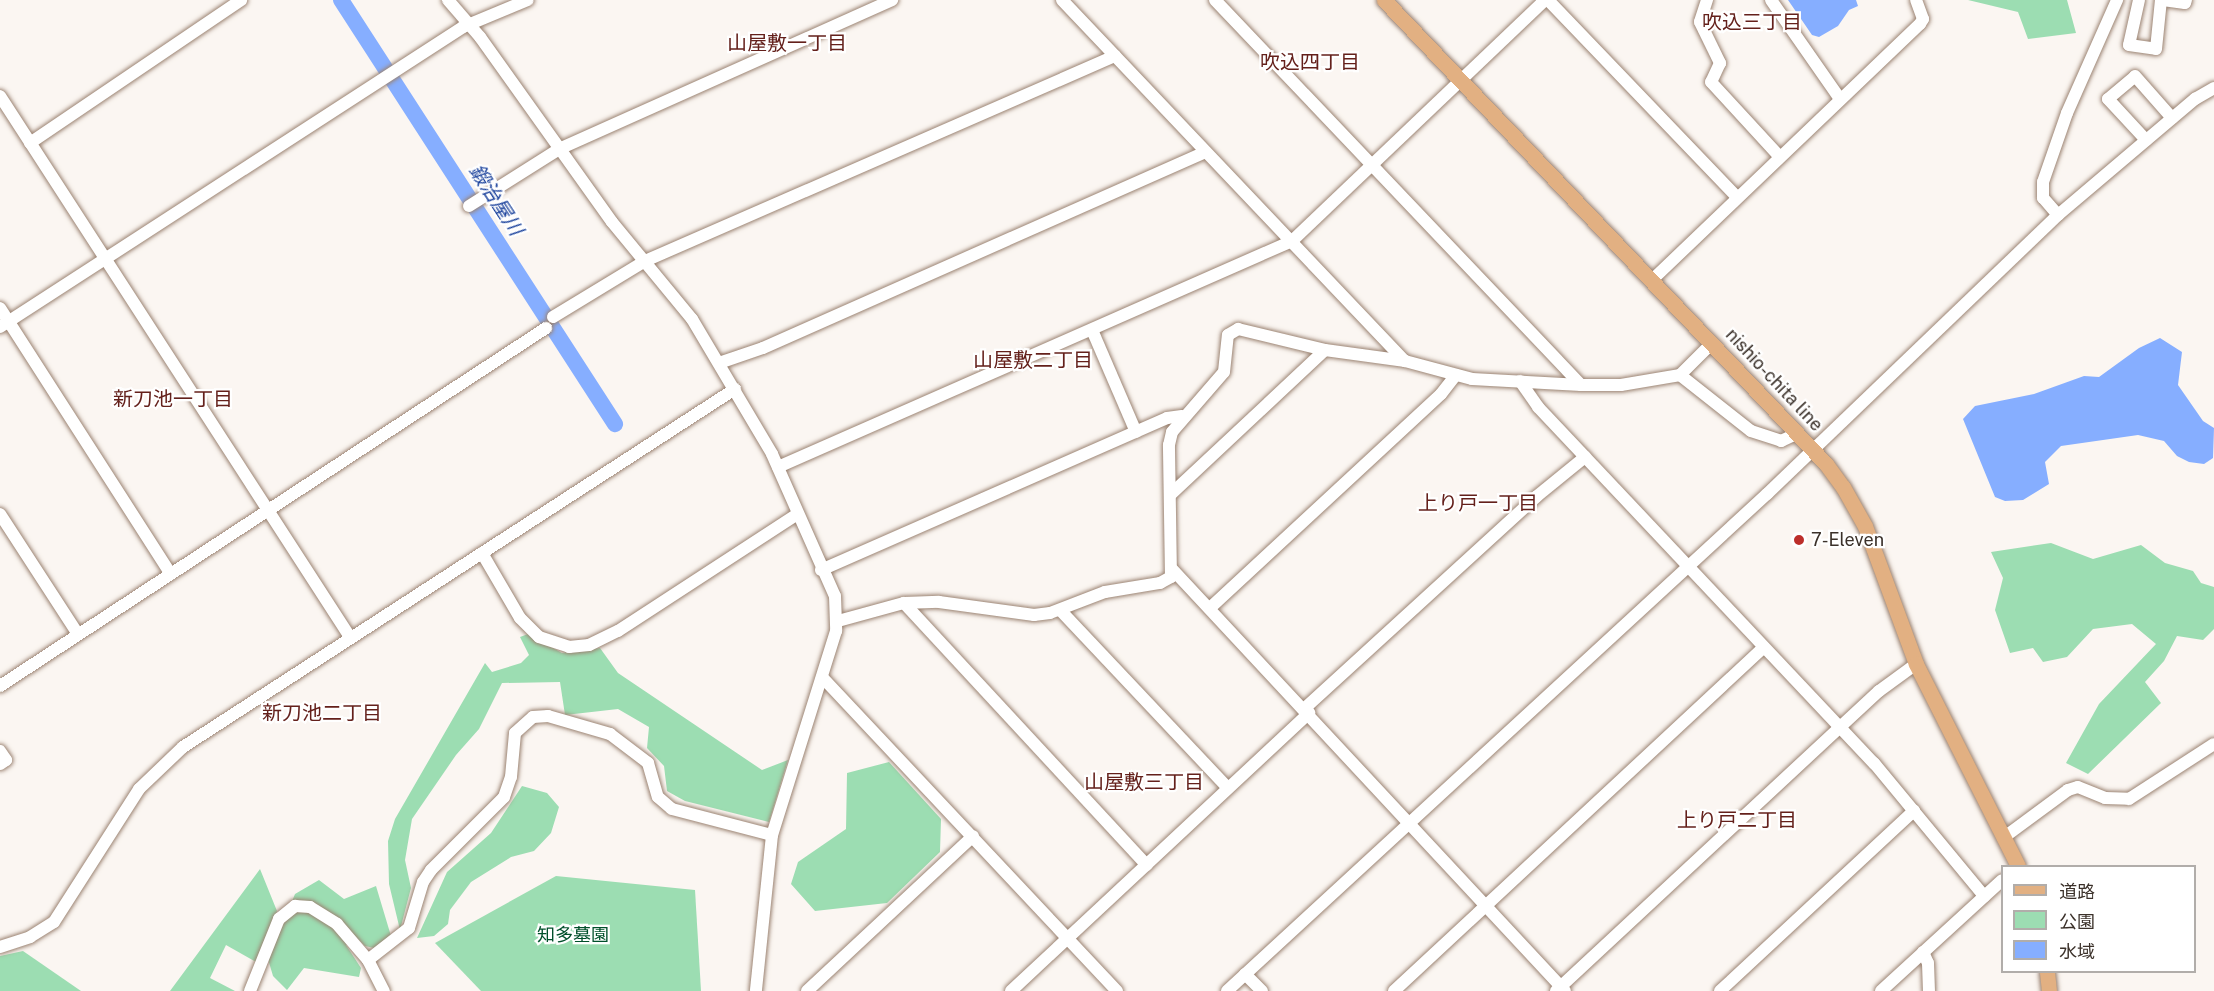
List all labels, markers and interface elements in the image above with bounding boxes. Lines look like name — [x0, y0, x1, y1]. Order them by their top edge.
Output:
district label: 吹込三丁目 — [1702, 10, 1802, 34]
district label: 山屋敷一丁目 — [727, 31, 847, 55]
district label: 吹込四丁目 — [1260, 50, 1360, 74]
water label: 鍛治屋川 — [464, 160, 528, 240]
street label: nishio-chita line — [1721, 324, 1827, 436]
district label: 山屋敷二丁目 — [973, 348, 1093, 372]
district label: 新刀池一丁目 — [113, 387, 233, 411]
district label: 上り戸一丁目 — [1418, 491, 1538, 515]
place label: 7-Eleven — [1811, 529, 1884, 551]
marker: 7-Eleven — [1792, 533, 1806, 547]
district label: 新刀池二丁目 — [262, 701, 382, 725]
district label: 山屋敷三丁目 — [1084, 770, 1204, 794]
district label: 上り戸二丁目 — [1677, 808, 1797, 832]
legend — [2001, 865, 2196, 973]
text: 道路 — [2059, 881, 2095, 902]
text: 公園 — [2059, 911, 2095, 932]
park label: 知多墓園 — [537, 924, 609, 946]
text: 水域 — [2059, 941, 2095, 962]

